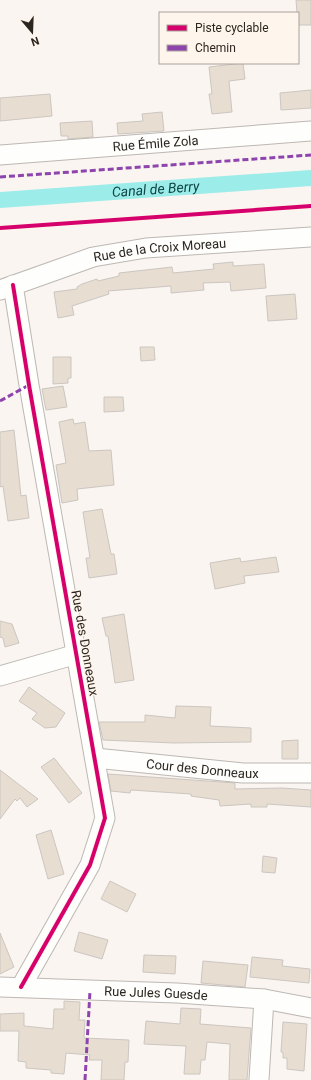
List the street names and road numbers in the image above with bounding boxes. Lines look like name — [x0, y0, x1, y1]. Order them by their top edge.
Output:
street label: Rue Émile Zola — [112, 132, 199, 154]
street label: Rue de la Croix Moreau — [92, 235, 227, 264]
street label: Rue des Donneaux — [68, 589, 102, 698]
street label: Cour des Donneaux — [146, 756, 259, 781]
street label: Rue Jules Guesde — [104, 983, 208, 1003]

